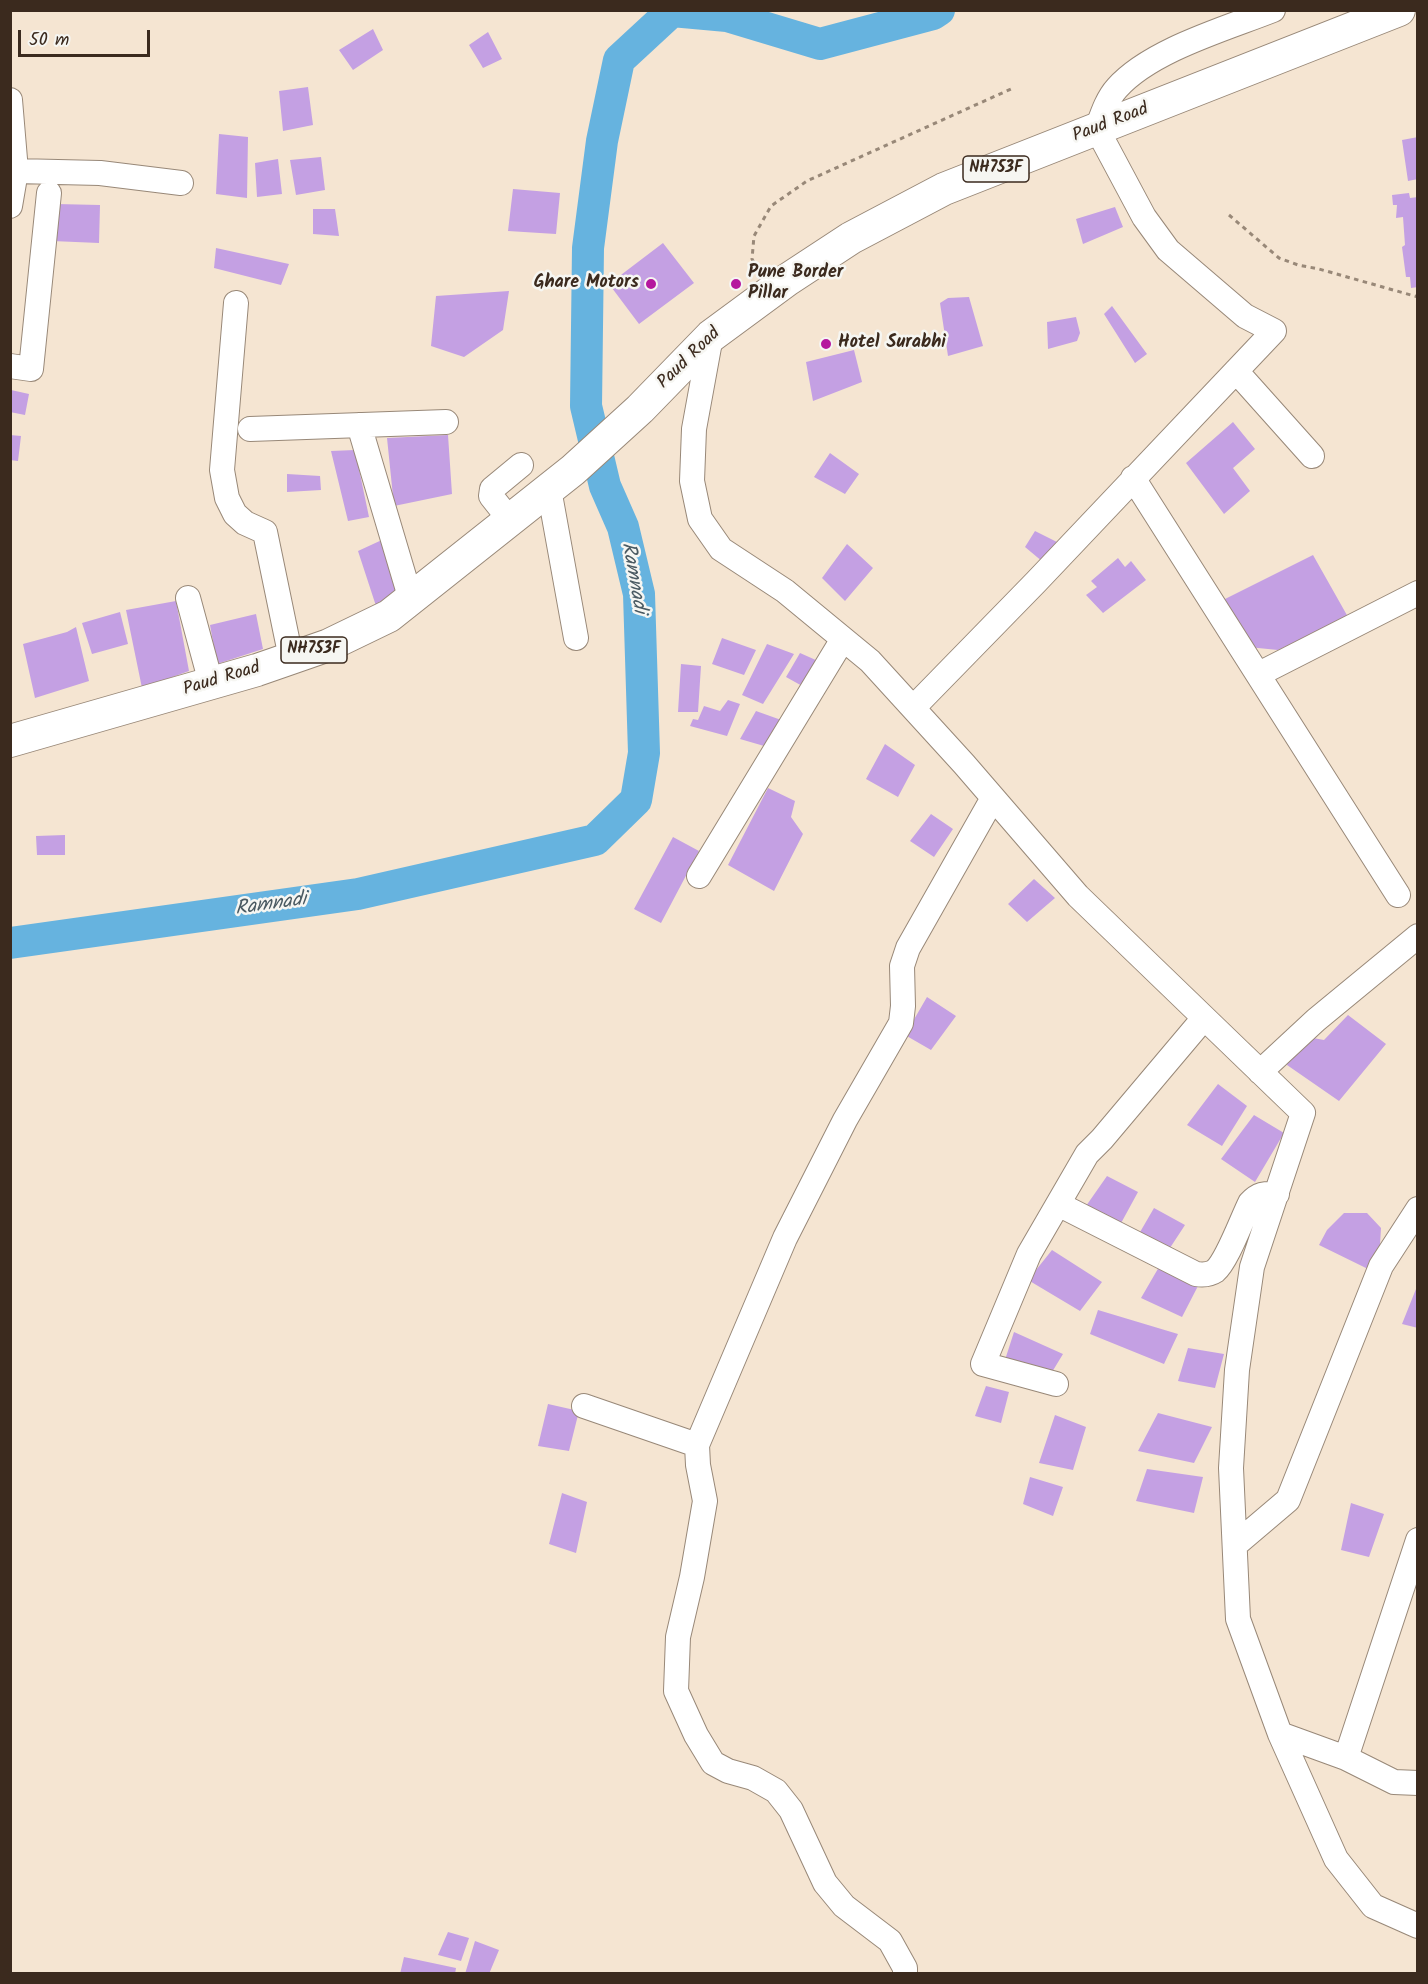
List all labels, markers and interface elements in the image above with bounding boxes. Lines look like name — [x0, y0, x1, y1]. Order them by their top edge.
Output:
scale bar — [21, 18, 153, 56]
text: 50 m — [29, 26, 69, 55]
street label: Paud Road — [1070, 100, 1152, 148]
road number: NH753F — [963, 156, 1029, 182]
place label: Pune Border Pillar — [748, 263, 843, 306]
place label: Ghare Motors — [534, 273, 639, 295]
marker: Ghare Motors — [644, 277, 658, 291]
marker: Pune Border Pillar — [729, 277, 743, 291]
street label: Paud Road — [654, 324, 726, 394]
place label: Hotel Surabhi — [838, 333, 946, 355]
marker: Hotel Surabhi — [819, 337, 833, 351]
water label: Ramnadi — [614, 541, 650, 615]
road number: NH753F — [281, 637, 347, 663]
street label: Paud Road — [181, 658, 263, 702]
water label: Ramnadi — [234, 889, 308, 923]

